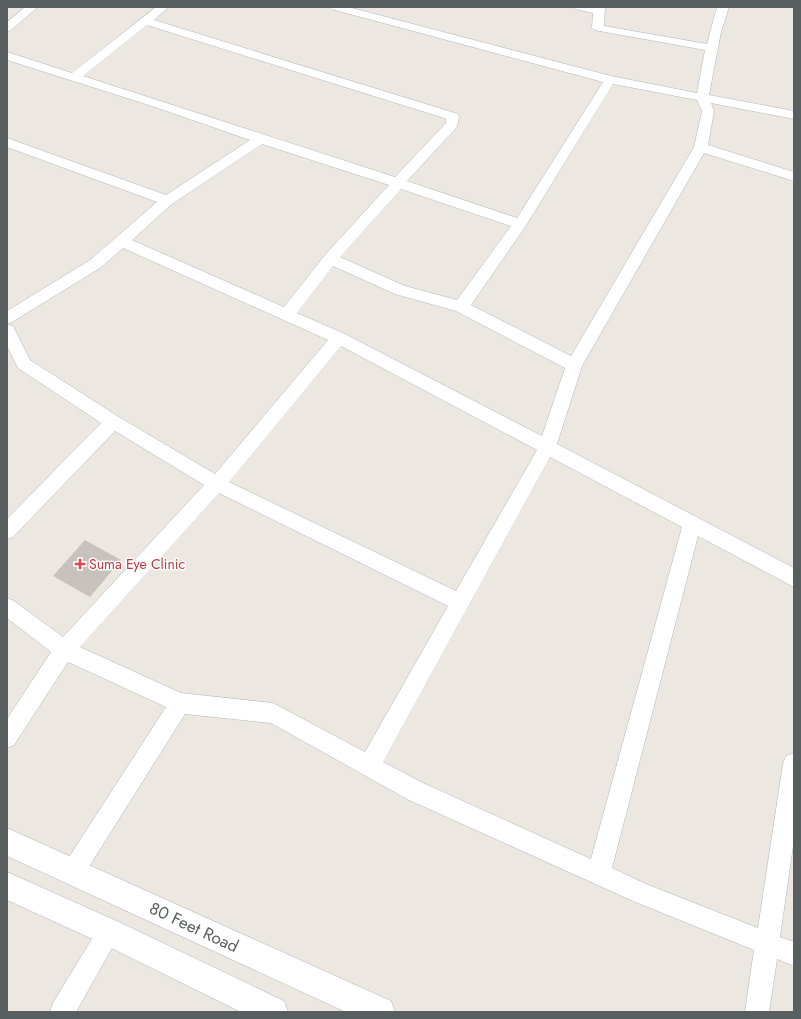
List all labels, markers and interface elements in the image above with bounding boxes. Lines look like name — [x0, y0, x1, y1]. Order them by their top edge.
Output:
place label: Suma Eye Clinic — [89, 554, 185, 574]
marker: Suma Eye Clinic — [74, 558, 86, 570]
street label: 80 Feet Road — [145, 896, 243, 958]

